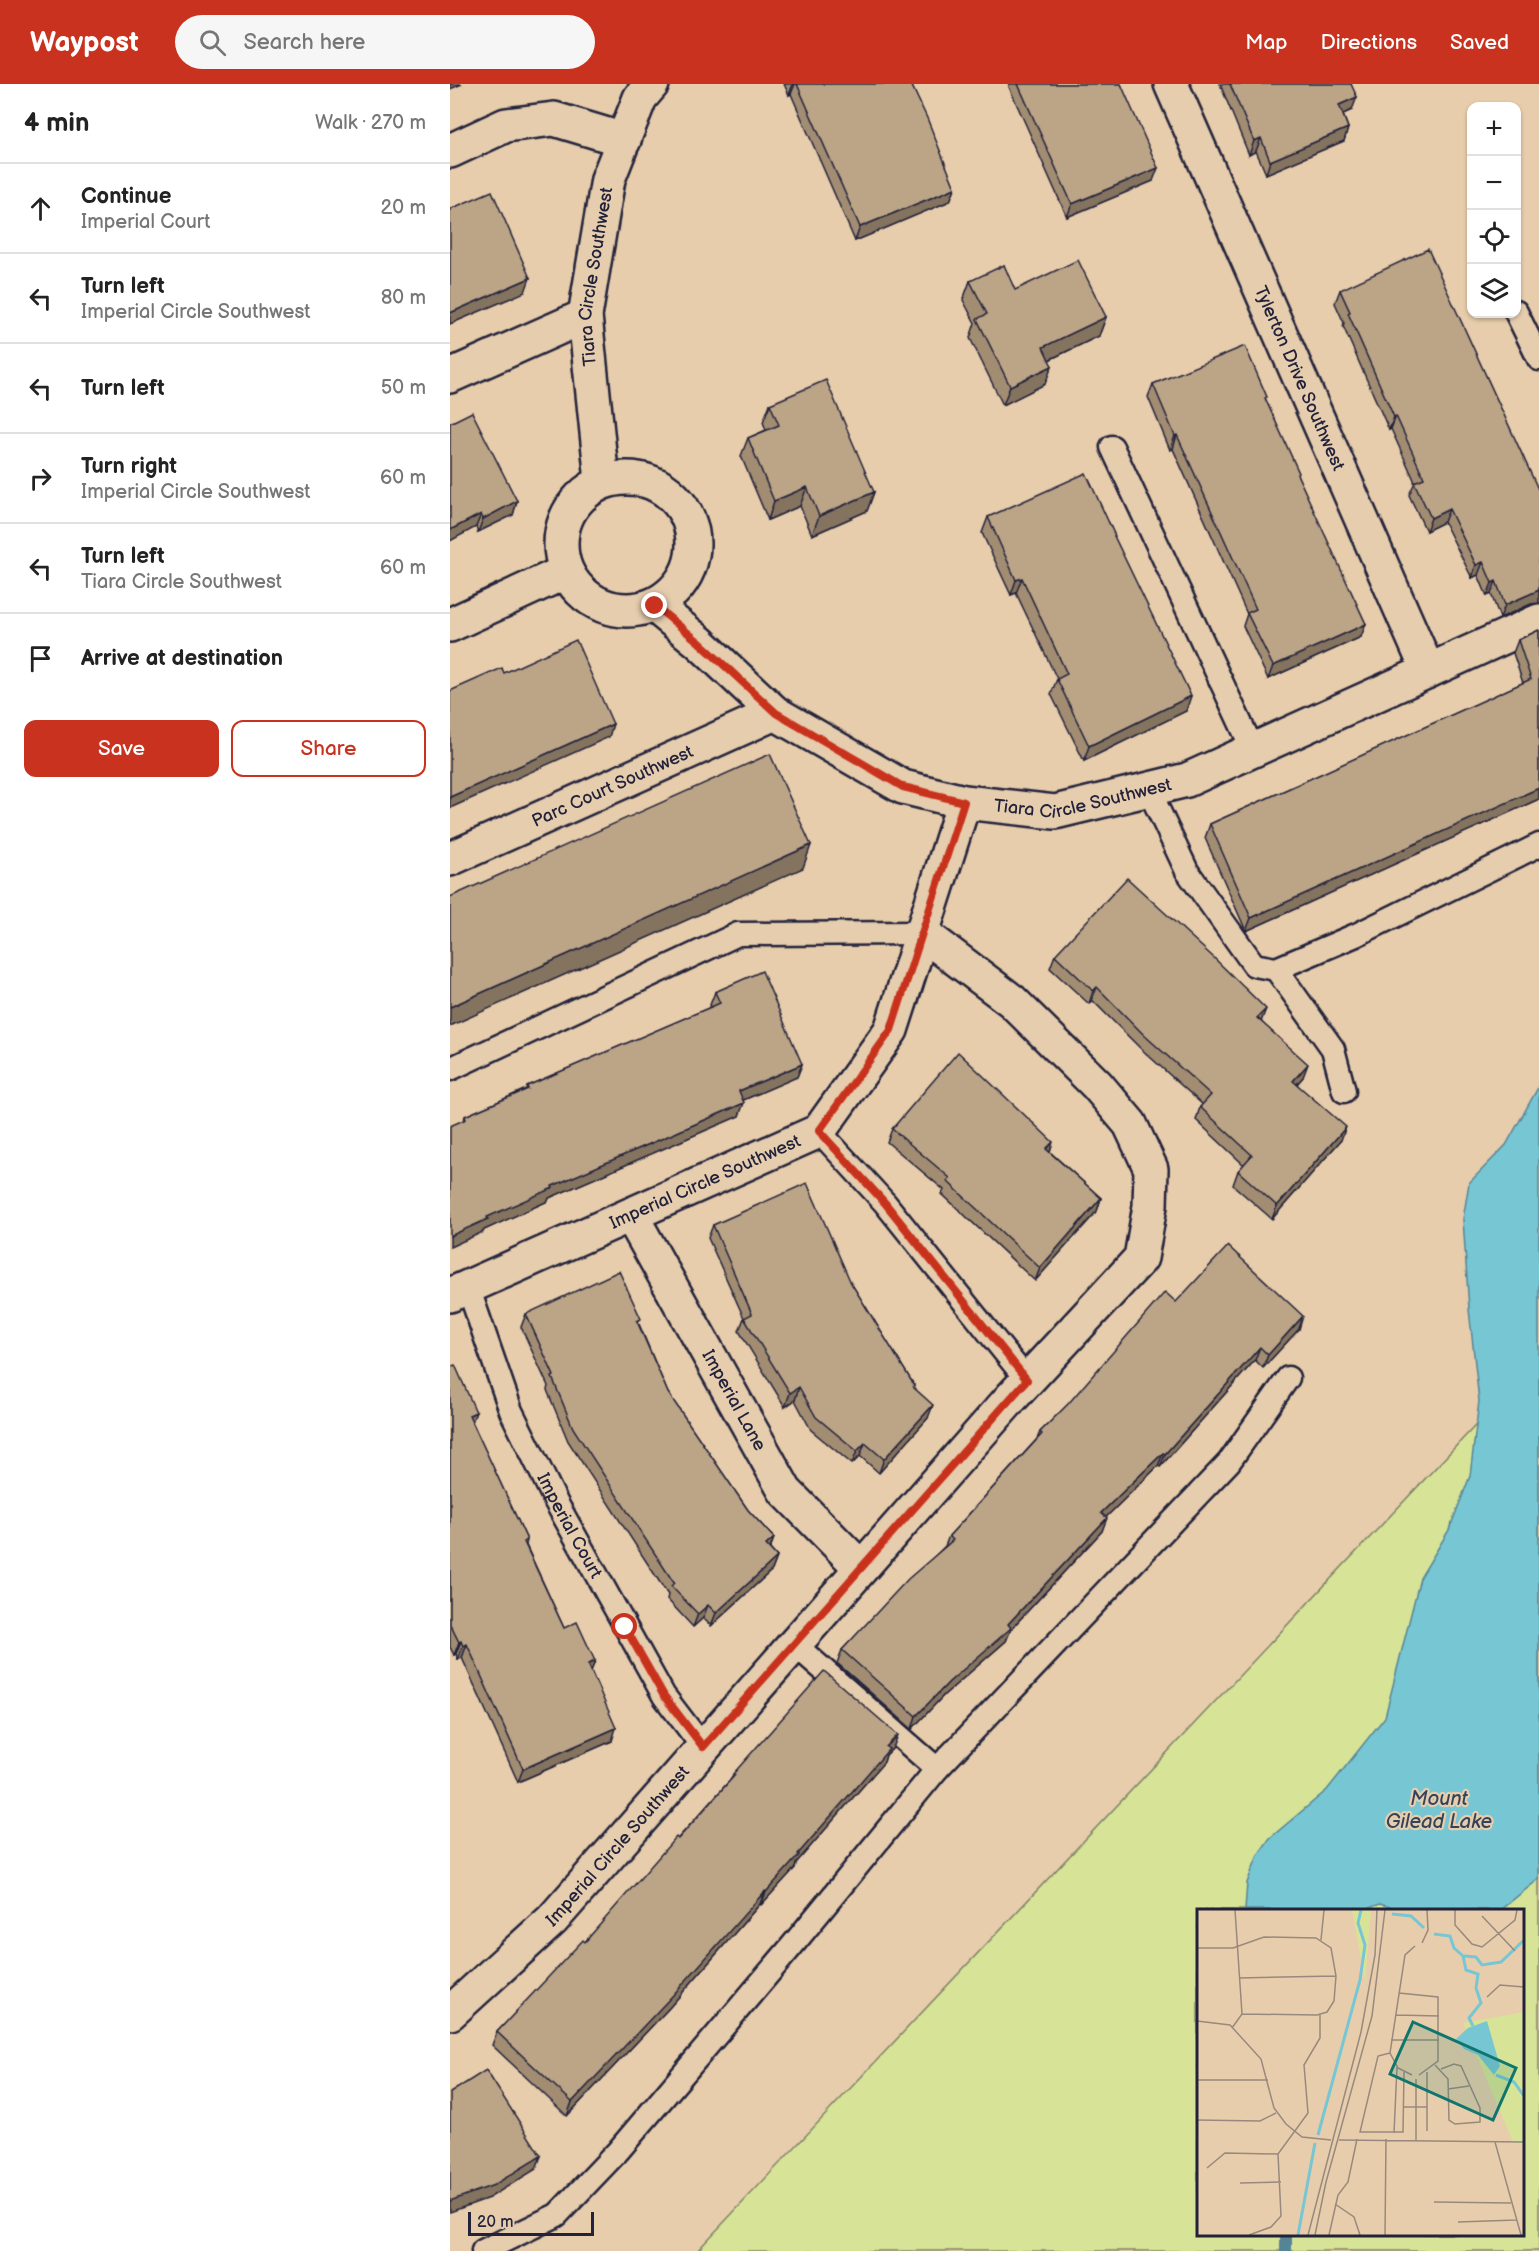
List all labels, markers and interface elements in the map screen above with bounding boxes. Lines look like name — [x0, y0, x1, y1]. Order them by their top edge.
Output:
search box — [175, 15, 595, 69]
text: Waypost — [30, 26, 139, 59]
icon: search — [196, 26, 229, 59]
text: Search here — [244, 29, 365, 56]
text: Map — [1245, 30, 1288, 55]
text: Directions — [1321, 30, 1417, 55]
text: Saved — [1450, 30, 1509, 55]
map controls — [1467, 102, 1521, 318]
button: + — [1467, 102, 1521, 156]
text: 4 min — [24, 108, 89, 139]
text: Walk · 270 m — [315, 111, 426, 135]
button: − — [1467, 156, 1521, 210]
text: Continue — [81, 183, 171, 210]
street label: Tiara Circle Southwest — [574, 185, 618, 367]
icon: ahead — [24, 192, 57, 225]
text: 20 m — [381, 196, 426, 220]
text: Imperial Court — [81, 210, 210, 234]
button: locate — [1467, 210, 1521, 264]
button: layers — [1467, 264, 1521, 318]
text: Turn left — [81, 273, 165, 300]
icon: left — [24, 282, 57, 315]
street label: Tylerton Drive Southwest — [1250, 283, 1349, 474]
text: 80 m — [381, 286, 426, 310]
text: Imperial Circle Southwest — [81, 300, 310, 324]
icon: left — [24, 372, 57, 405]
text: Turn left — [81, 375, 165, 402]
text: 50 m — [381, 376, 426, 400]
text: Turn right — [81, 453, 177, 480]
icon: right — [24, 462, 57, 495]
text: 60 m — [380, 466, 426, 490]
text: Imperial Circle Southwest — [81, 480, 310, 504]
text: Turn left — [81, 543, 165, 570]
icon: left — [24, 552, 57, 585]
text: 60 m — [380, 556, 426, 580]
text: Tiara Circle Southwest — [81, 570, 282, 594]
route end — [641, 592, 667, 618]
icon: arrive — [24, 642, 57, 675]
text: Arrive at destination — [81, 645, 283, 672]
button: Save — [24, 720, 219, 777]
button: Share — [231, 720, 426, 777]
street label: Parc Court Southwest — [529, 741, 697, 832]
street label: Tiara Circle Southwest — [993, 774, 1174, 823]
street label: Imperial Circle Southwest — [606, 1130, 804, 1234]
street label: Imperial Lane — [697, 1346, 771, 1455]
street label: Imperial Court — [532, 1470, 607, 1582]
route start — [611, 1613, 637, 1639]
street label: Imperial Circle Southwest — [542, 1761, 694, 1931]
water label: Mount Gilead Lake — [1386, 1787, 1493, 1834]
inset map — [1197, 1909, 1524, 2236]
scale bar — [468, 2209, 594, 2236]
text: 20 m — [477, 2213, 513, 2232]

